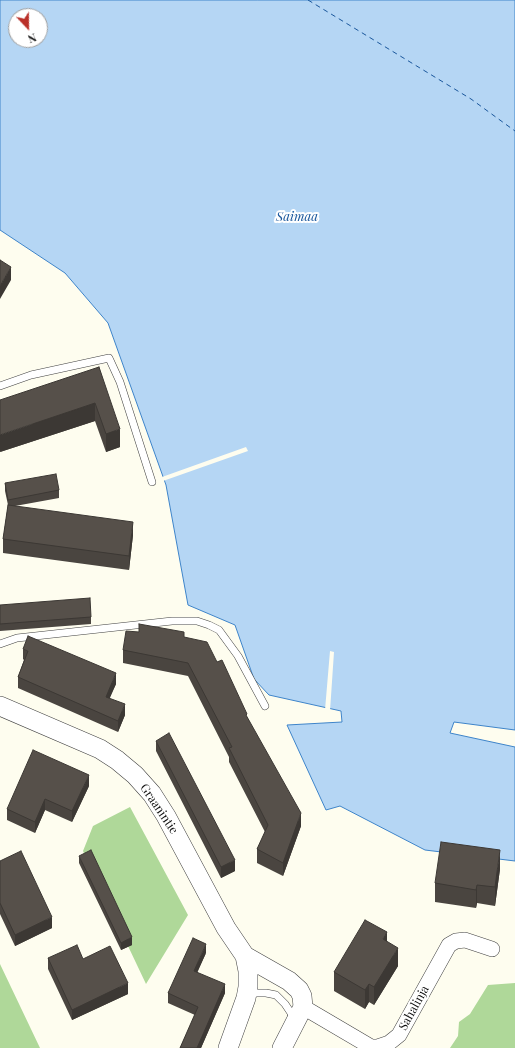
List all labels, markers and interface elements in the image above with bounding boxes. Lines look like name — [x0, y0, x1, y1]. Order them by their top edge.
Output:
north arrow — [8, 8, 48, 48]
text: N — [26, 30, 39, 47]
water label: Saimaa — [276, 209, 318, 225]
street label: Graanintie — [137, 781, 181, 837]
street label: Sahalinja — [396, 983, 432, 1033]

